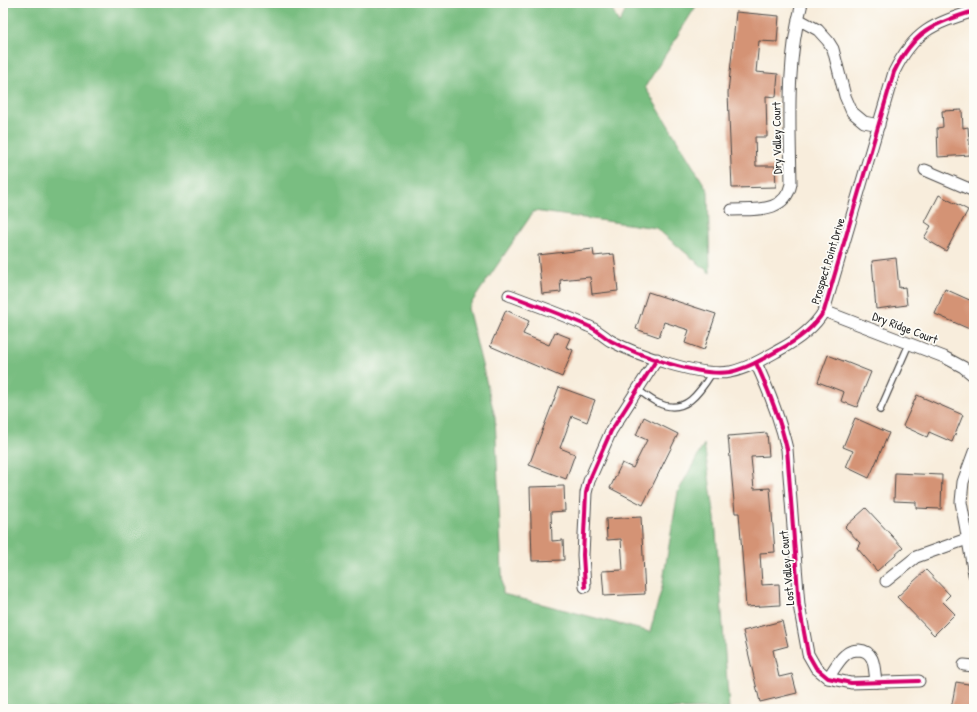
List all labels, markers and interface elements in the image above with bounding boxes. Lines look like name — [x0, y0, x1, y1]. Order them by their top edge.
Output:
street label: Dry Valley Court — [767, 101, 786, 174]
street label: Prospect Point Drive — [806, 215, 849, 306]
street label: Dry Ridge Court — [870, 307, 941, 348]
street label: Lost Valley Court — [775, 529, 798, 606]

